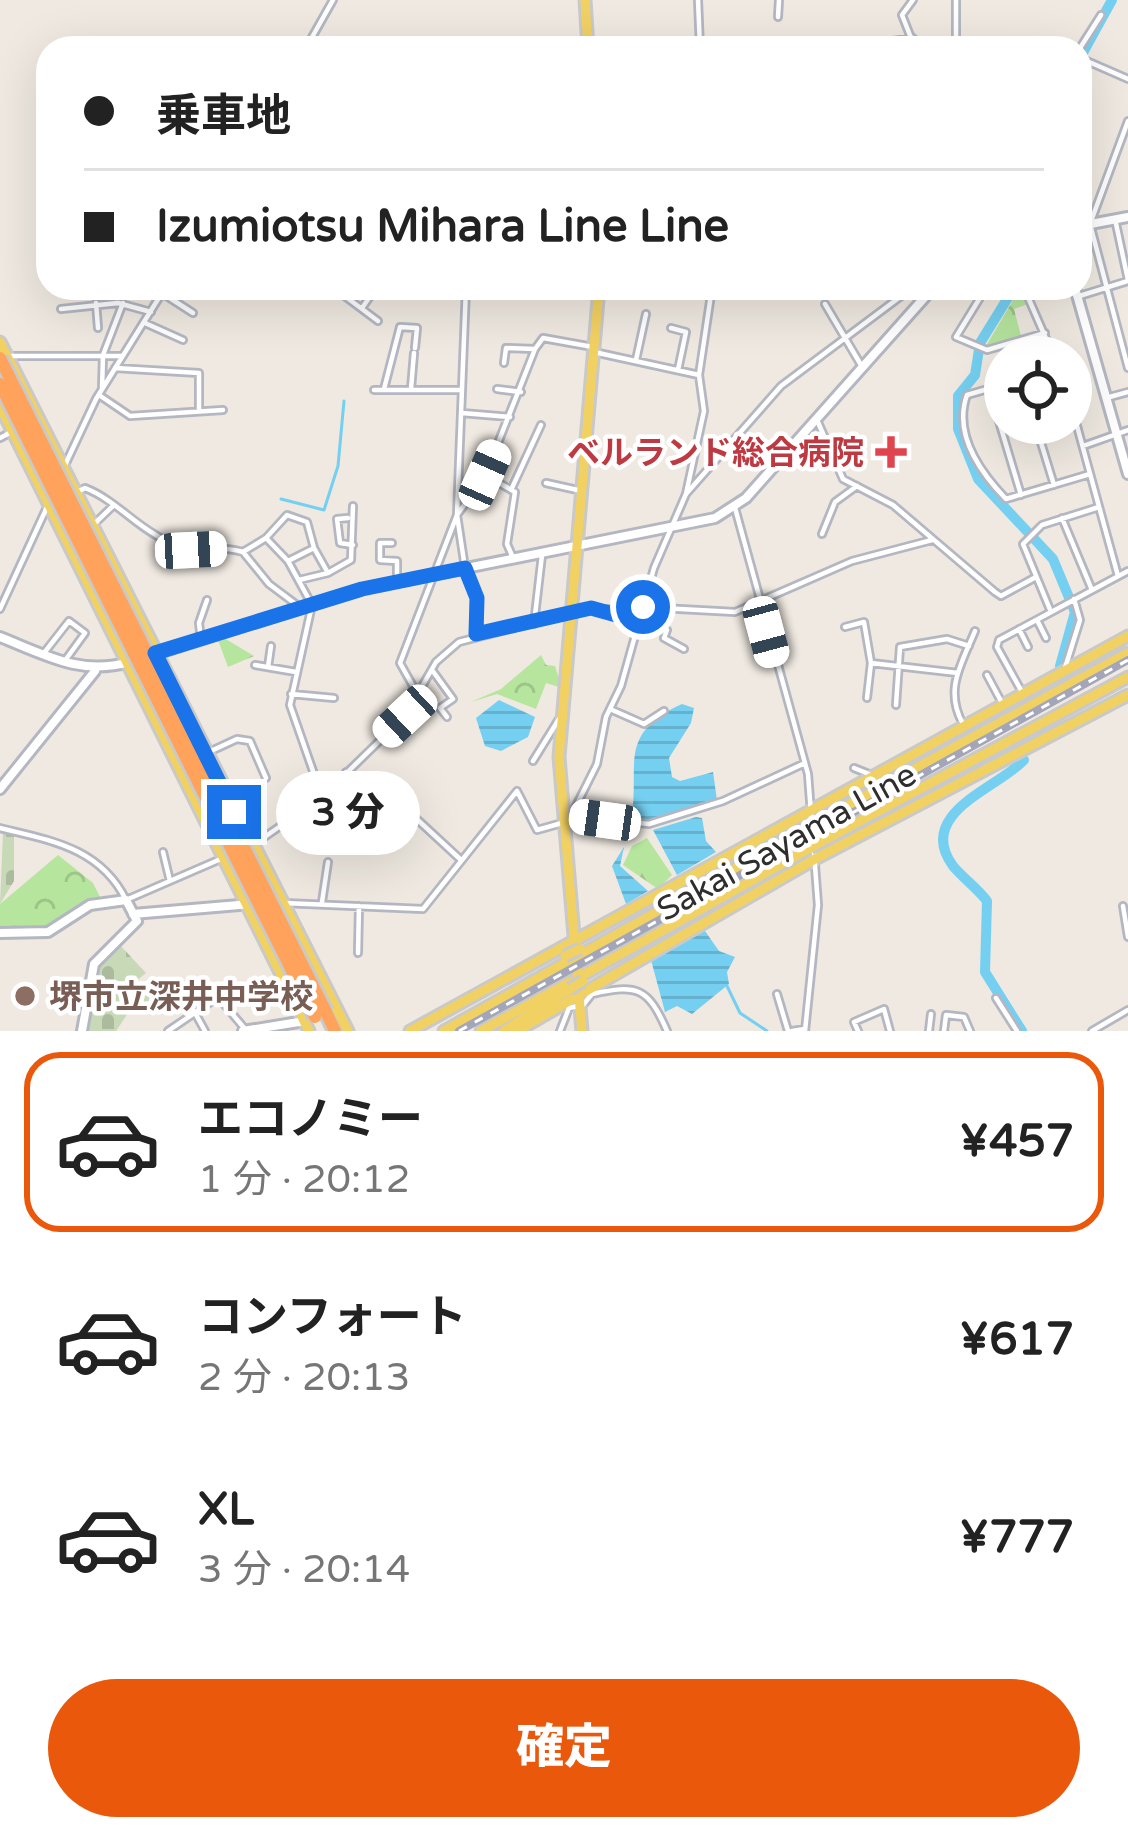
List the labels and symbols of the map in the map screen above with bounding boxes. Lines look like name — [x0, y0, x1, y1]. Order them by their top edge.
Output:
place label: ベルランド総合病院 — [567, 434, 864, 473]
car — [454, 435, 516, 515]
marker: ベルランド総合病院 — [875, 436, 907, 468]
car — [154, 530, 228, 570]
route start — [616, 580, 670, 634]
car — [739, 593, 793, 671]
car — [366, 678, 444, 754]
street label: Sakai Sayama Line — [650, 755, 923, 930]
callout: 3 分 — [276, 770, 420, 854]
route end — [207, 785, 261, 839]
car — [567, 797, 643, 843]
place label: 堺市立深井中学校 — [49, 978, 313, 1017]
marker: 堺市立深井中学校 — [12, 983, 38, 1009]

